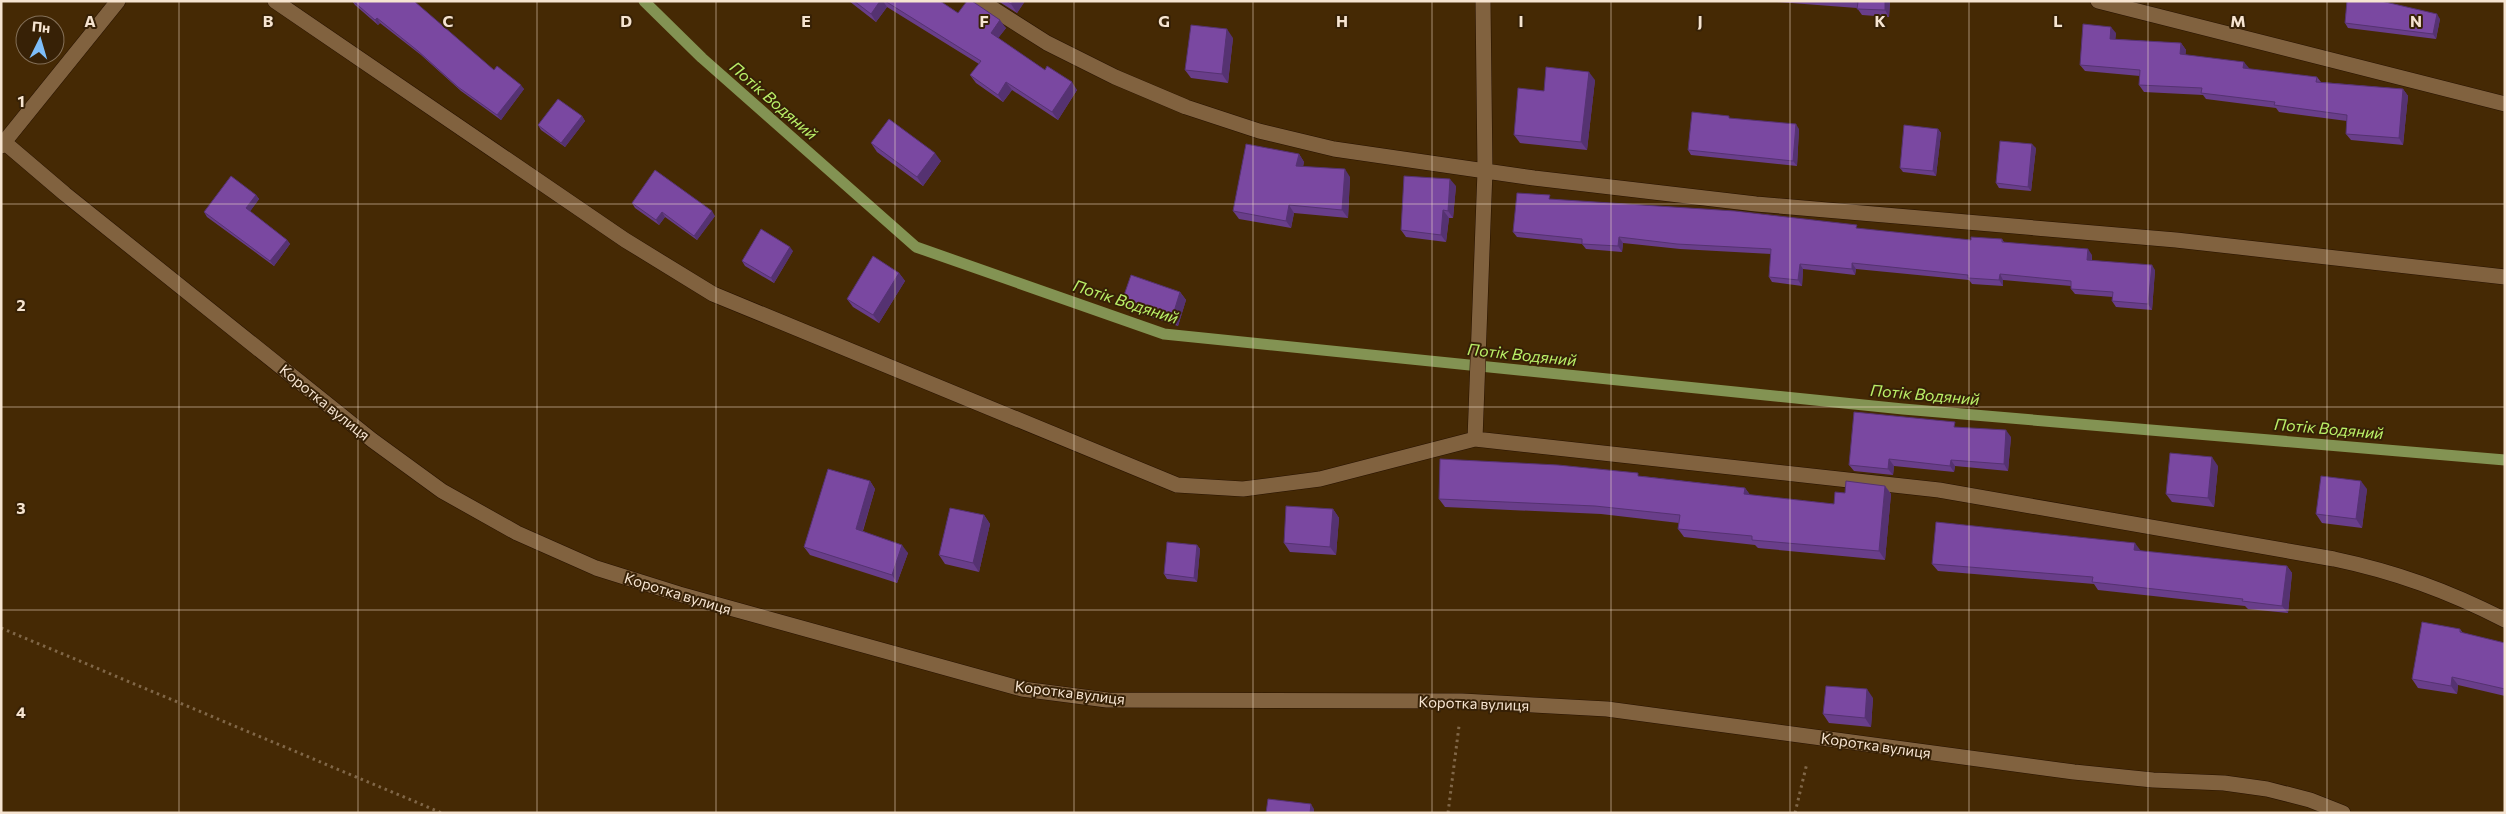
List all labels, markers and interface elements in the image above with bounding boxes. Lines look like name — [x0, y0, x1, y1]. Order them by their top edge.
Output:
text: A — [84, 11, 96, 30]
text: B — [263, 11, 274, 30]
text: C — [443, 11, 454, 30]
text: D — [620, 11, 632, 30]
text: E — [801, 11, 811, 30]
text: F — [979, 11, 989, 30]
text: G — [1158, 11, 1170, 30]
text: H — [1336, 11, 1348, 30]
text: I — [1518, 11, 1524, 30]
text: J — [1697, 11, 1703, 30]
text: K — [1874, 11, 1886, 30]
text: L — [2053, 11, 2063, 30]
text: M — [2230, 11, 2246, 30]
text: N — [2410, 11, 2422, 30]
north arrow — [15, 15, 65, 65]
text: Пн — [31, 17, 51, 36]
water label: Потік Водяний — [726, 57, 822, 143]
text: 1 — [17, 91, 25, 110]
water label: Потік Водяний — [1071, 275, 1181, 327]
text: 2 — [16, 295, 26, 314]
water label: Потік Водяний — [1467, 339, 1577, 369]
street label: Коротка вулиця — [276, 360, 374, 444]
water label: Потік Водяний — [1870, 380, 1980, 408]
water label: Потік Водяний — [2274, 414, 2384, 442]
text: 3 — [16, 498, 26, 517]
street label: Коротка вулиця — [622, 568, 734, 618]
street label: Коротка вулиця — [1014, 676, 1126, 708]
street label: Коротка вулиця — [1418, 692, 1530, 714]
text: 4 — [16, 702, 26, 721]
street label: Коротка вулиця — [1820, 728, 1932, 762]

